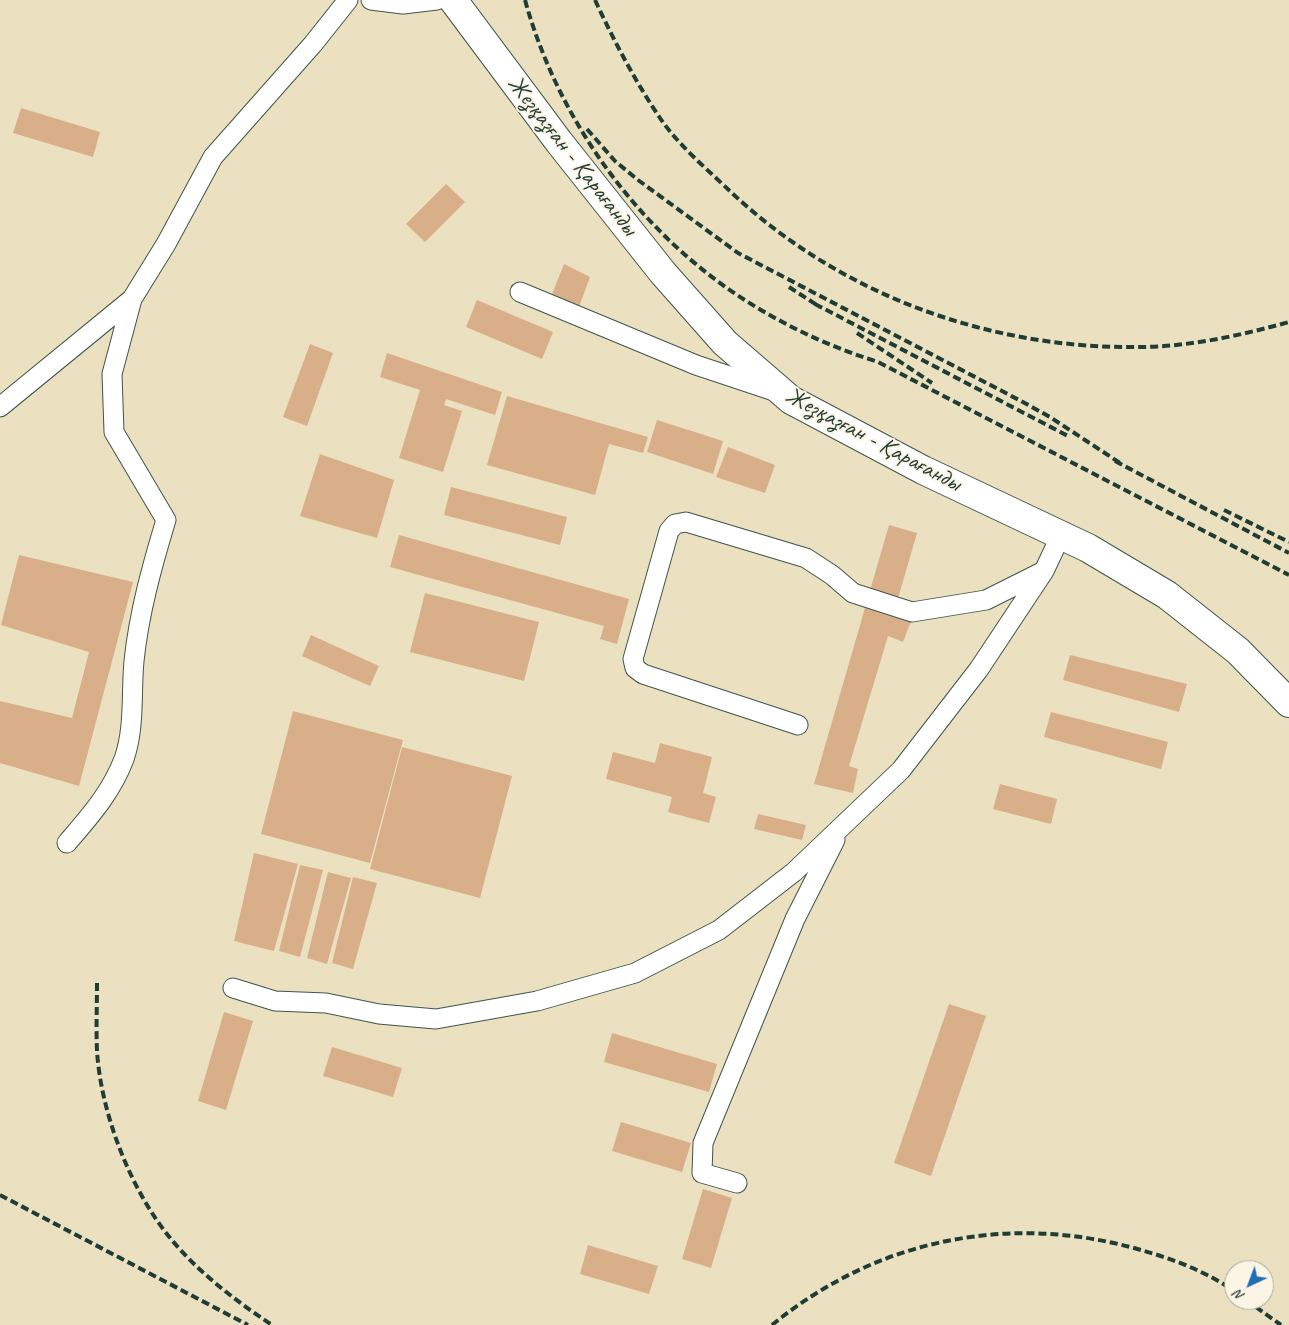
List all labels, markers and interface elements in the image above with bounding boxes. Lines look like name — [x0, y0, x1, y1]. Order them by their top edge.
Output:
street label: Жезқазған - Қарағанды — [501, 70, 643, 242]
street label: Жезқазған - Қарағанды — [780, 382, 966, 498]
north arrow — [1224, 1260, 1274, 1310]
text: N — [1230, 1286, 1248, 1305]

